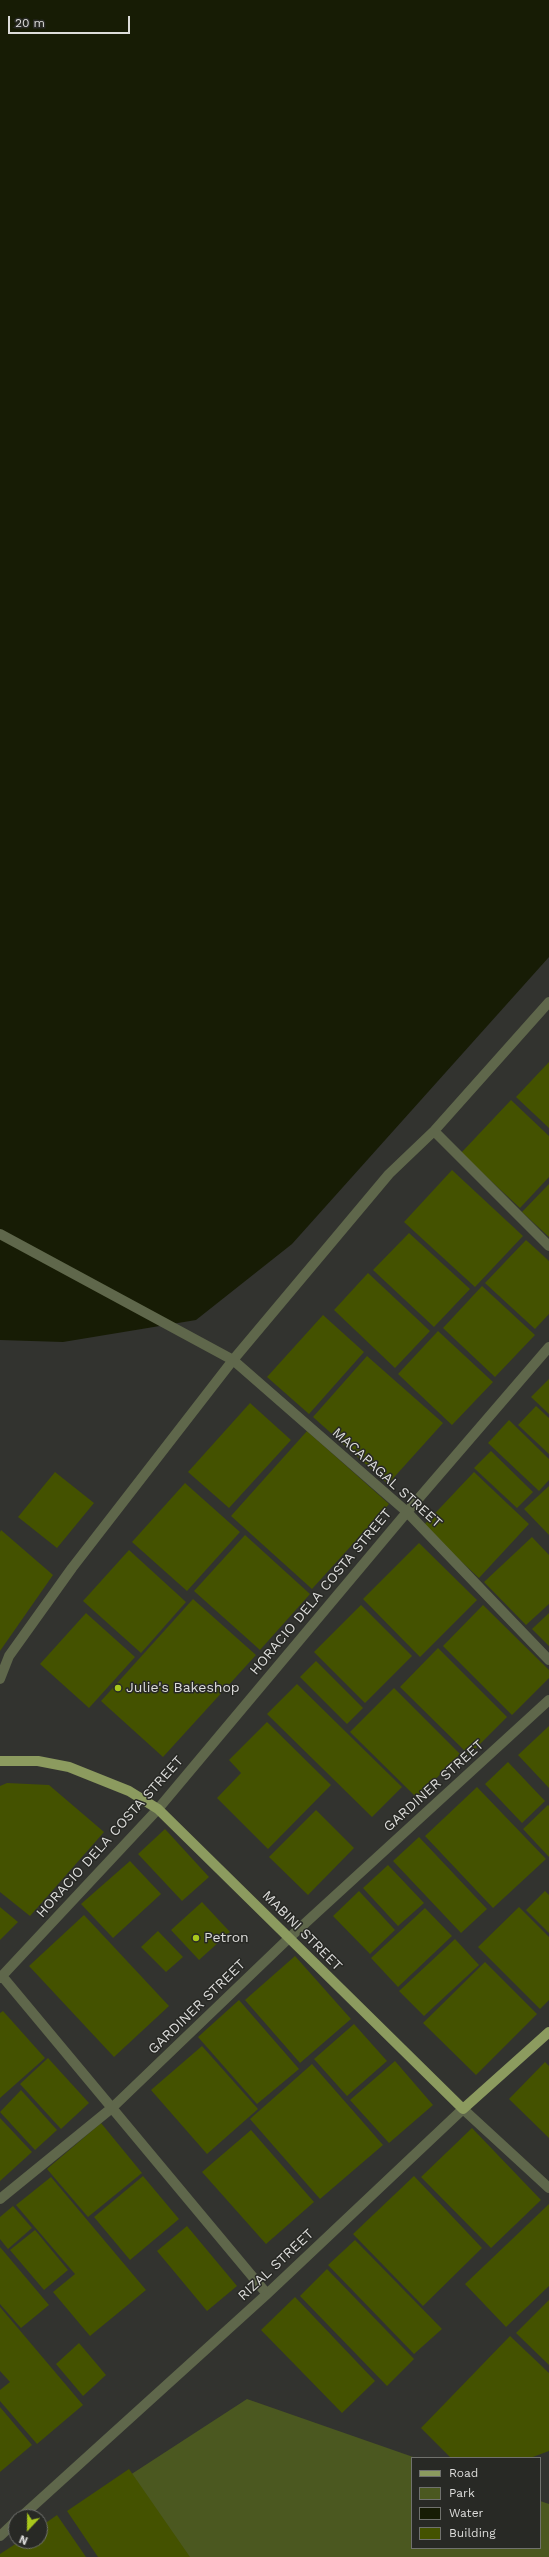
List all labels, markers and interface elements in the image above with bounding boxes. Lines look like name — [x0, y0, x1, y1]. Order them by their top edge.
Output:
scale bar — [10, 8, 132, 34]
text: 20 m — [15, 16, 45, 30]
street label: MACAPAGAL STREET — [329, 1424, 445, 1532]
street label: HORACIO DELA COSTA STREET — [246, 1505, 396, 1679]
place label: Julie's Bakeshop — [126, 1680, 240, 1696]
marker: Julie's Bakeshop — [113, 1683, 123, 1693]
street label: GARDINER STREET — [381, 1737, 487, 1835]
street label: HORACIO DELA COSTA STREET — [33, 1753, 187, 1921]
street label: MABINI STREET — [258, 1887, 346, 1975]
place label: Petron — [204, 1930, 249, 1946]
marker: Petron — [191, 1933, 201, 1943]
street label: GARDINER STREET — [145, 1956, 249, 2058]
street label: RIZAL STREET — [235, 2226, 317, 2304]
legend — [411, 2457, 541, 2549]
text: Road — [449, 2466, 478, 2480]
text: Park — [449, 2486, 475, 2500]
text: Water — [449, 2506, 483, 2520]
north arrow — [8, 2509, 48, 2549]
text: Building — [449, 2526, 496, 2540]
text: N — [17, 2532, 30, 2547]

